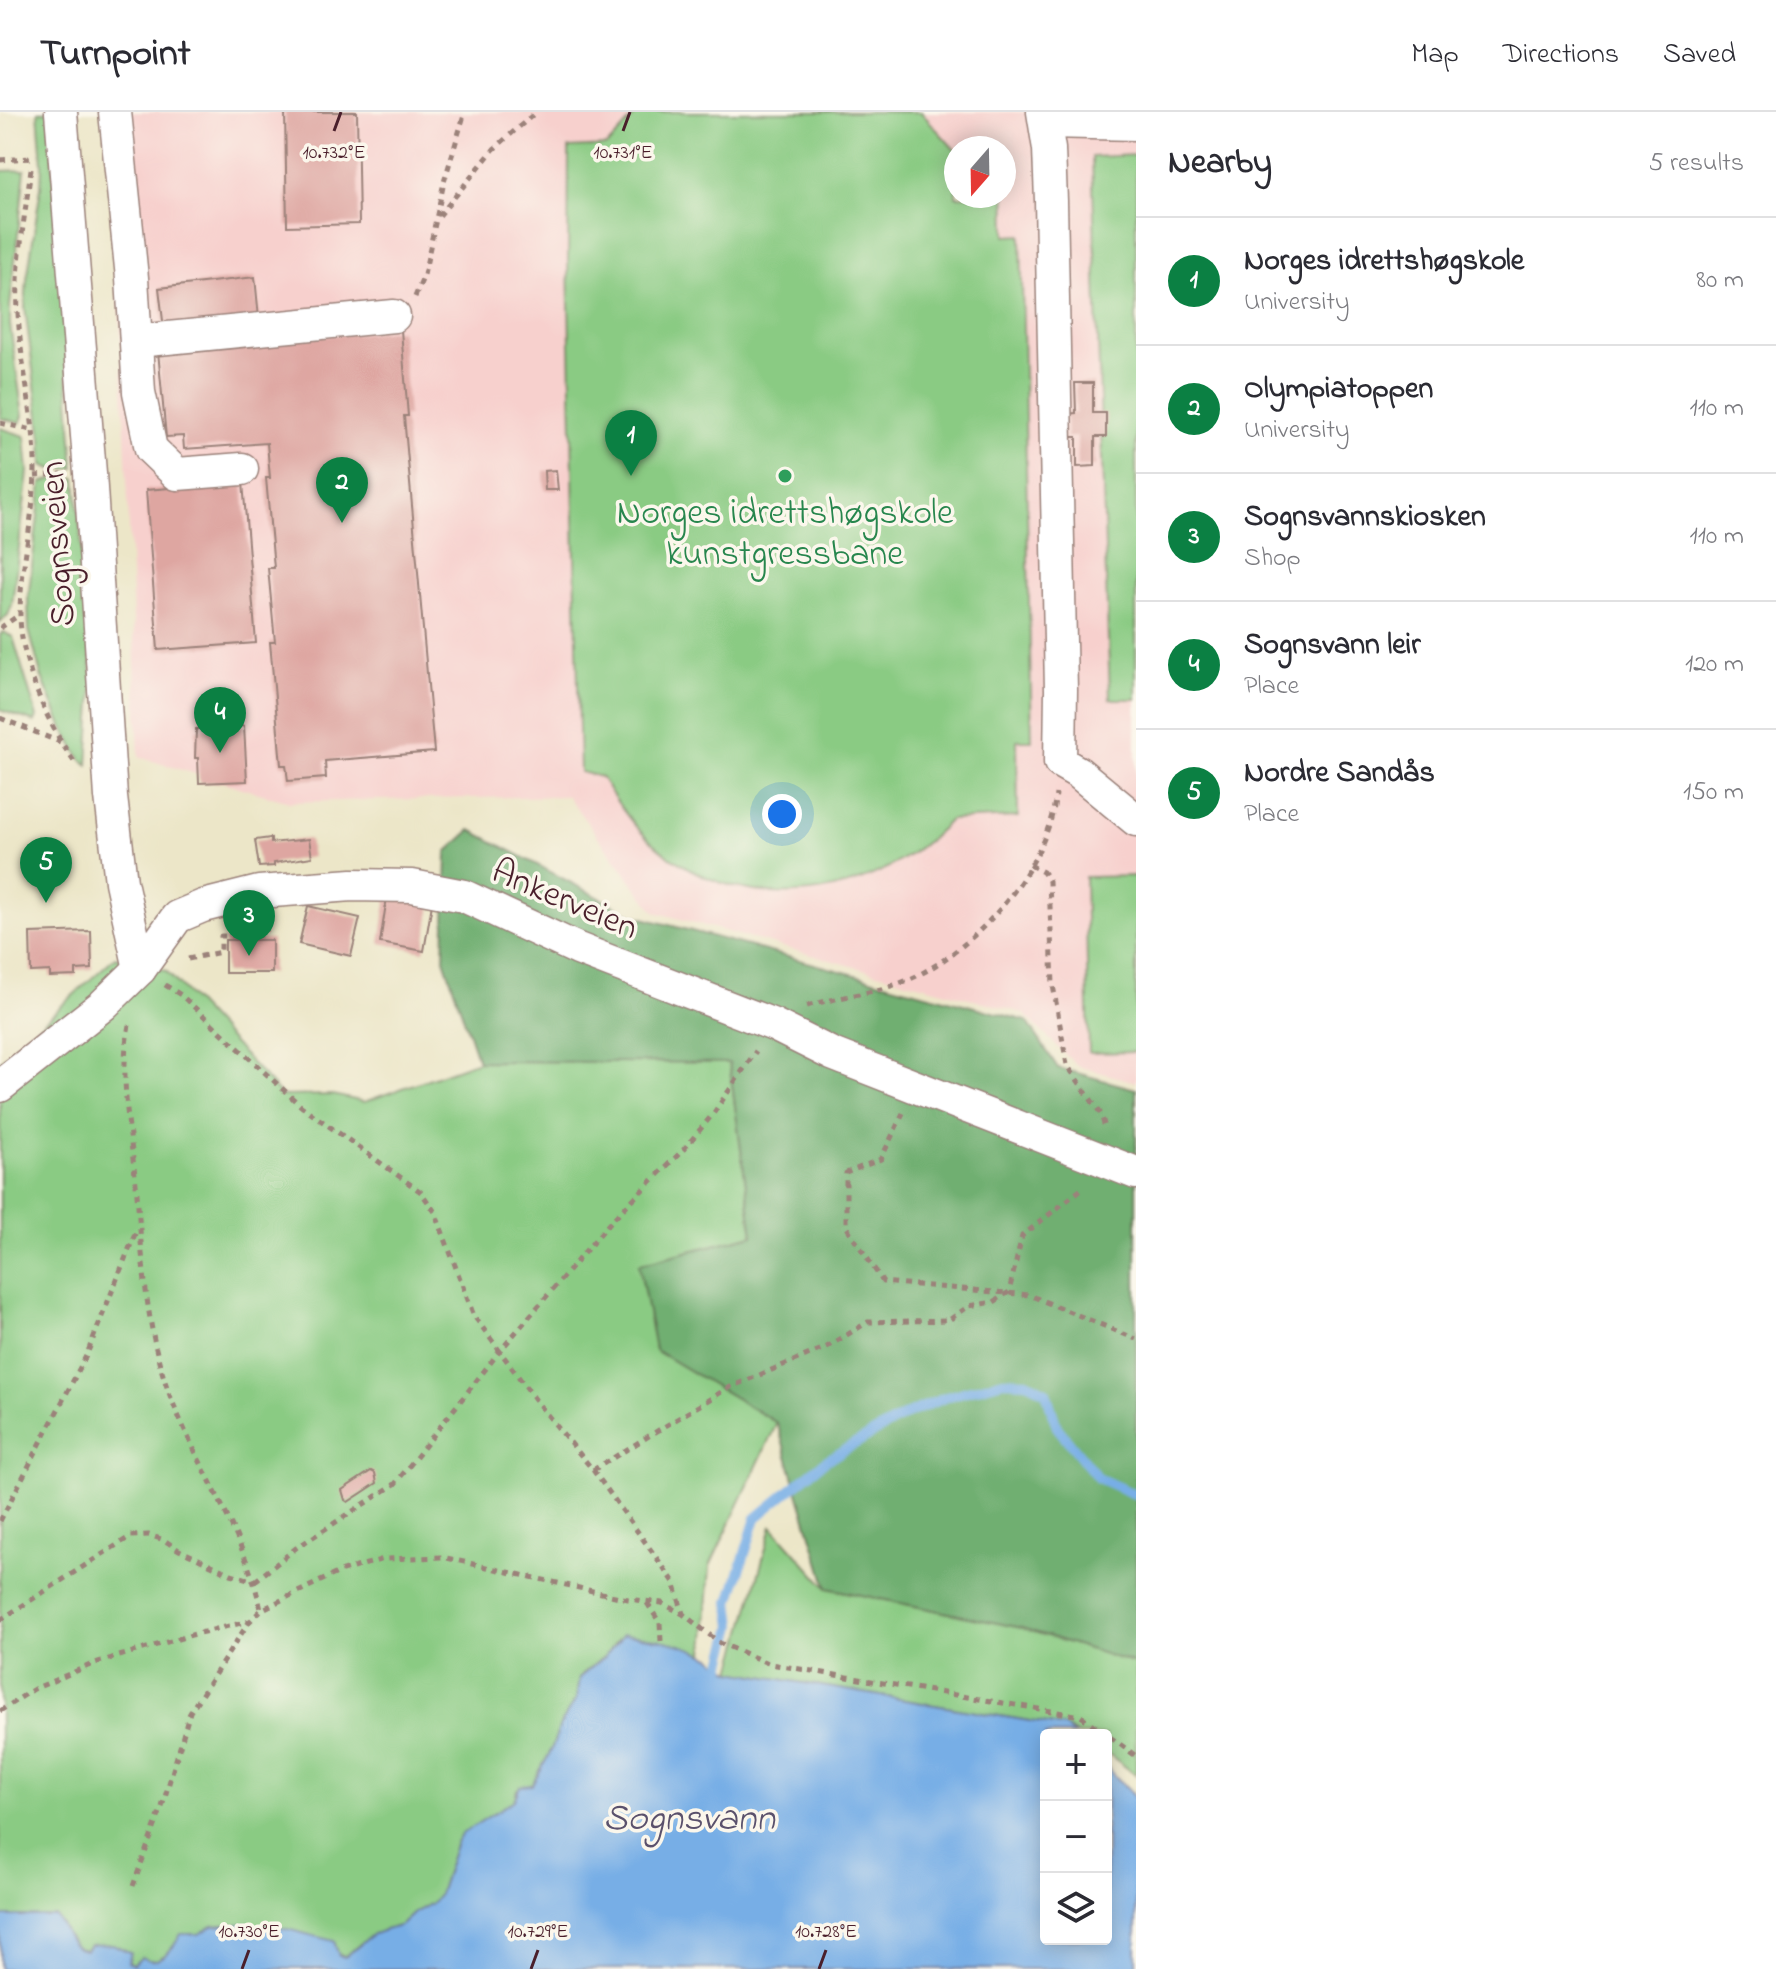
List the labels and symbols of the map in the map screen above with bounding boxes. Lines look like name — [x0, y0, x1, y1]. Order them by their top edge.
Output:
north arrow — [944, 136, 1016, 208]
text: 10.732°E — [303, 139, 366, 168]
text: 10.731°E — [593, 139, 653, 168]
pin: 1 — [605, 410, 657, 476]
pin: 2 — [316, 457, 368, 523]
street label: Sognsveien — [27, 459, 92, 628]
marker: Norges idrettshøgskole kunstgressbane — [776, 467, 794, 485]
place label: Norges idrettshøgskole kunstgressbane — [617, 488, 954, 582]
pin: 4 — [194, 687, 246, 753]
your location — [762, 794, 802, 834]
pin: 5 — [20, 837, 72, 903]
street label: Ankerveien — [483, 847, 646, 956]
pin: 3 — [223, 890, 275, 956]
water label: Sognsvann — [603, 1792, 776, 1848]
text: 10.730°E — [218, 1918, 280, 1947]
text: 10.729°E — [508, 1918, 568, 1947]
text: 10.728°E — [795, 1918, 857, 1947]

